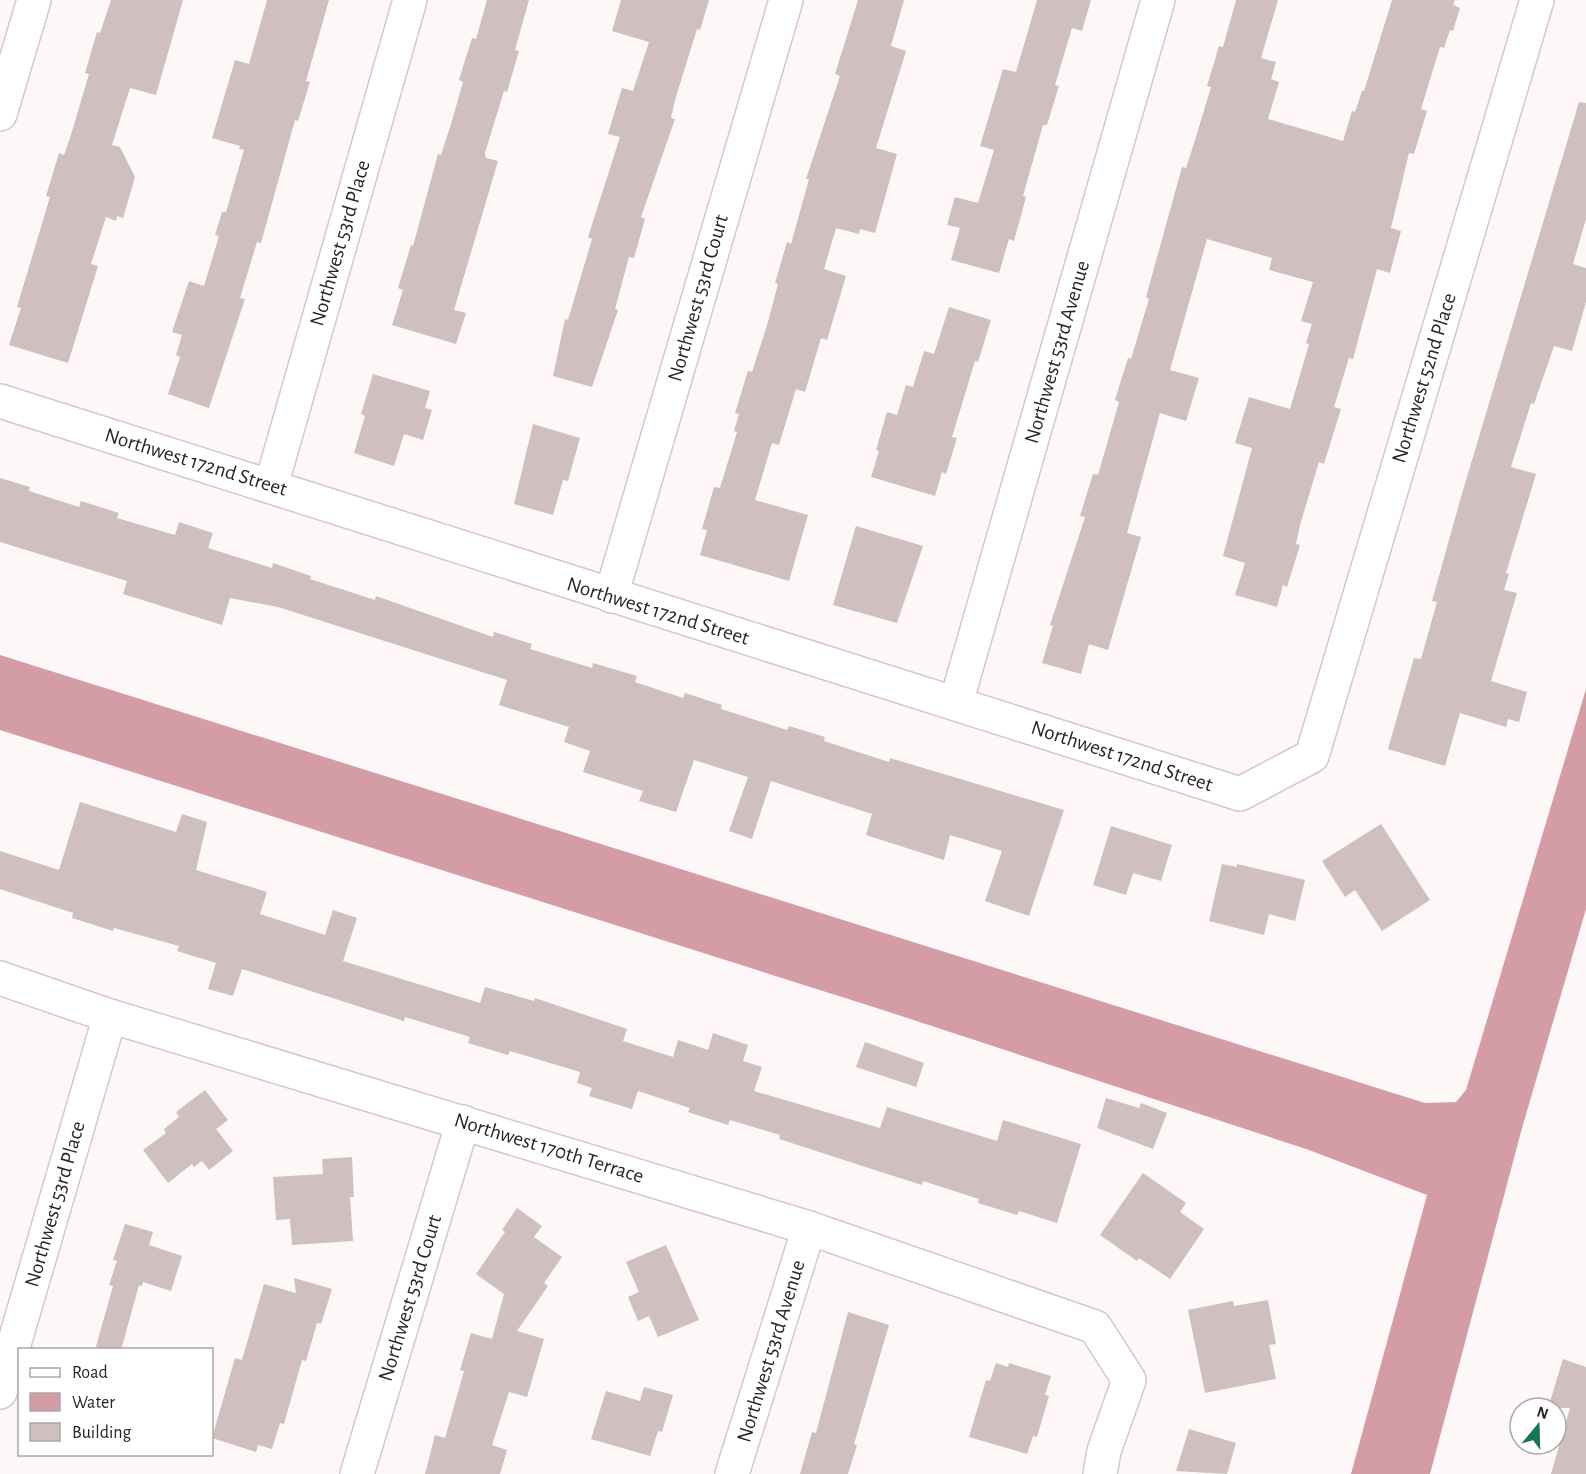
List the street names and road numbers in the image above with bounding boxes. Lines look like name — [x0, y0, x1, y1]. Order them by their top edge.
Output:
street label: Northwest 53rd Place — [306, 158, 374, 328]
street label: Northwest 53rd Court — [664, 212, 732, 384]
street label: Northwest 53rd Avenue — [1021, 258, 1093, 446]
street label: Northwest 52nd Place — [1388, 290, 1460, 466]
street label: Northwest 172nd Street — [102, 424, 290, 500]
street label: Northwest 172nd Street — [564, 573, 752, 649]
street label: Northwest 172nd Street — [1029, 717, 1216, 795]
street label: Northwest 170th Terrace — [452, 1109, 646, 1187]
street label: Northwest 53rd Place — [21, 1119, 89, 1289]
street label: Northwest 53rd Court — [375, 1212, 445, 1384]
street label: Northwest 53rd Avenue — [733, 1257, 809, 1445]

